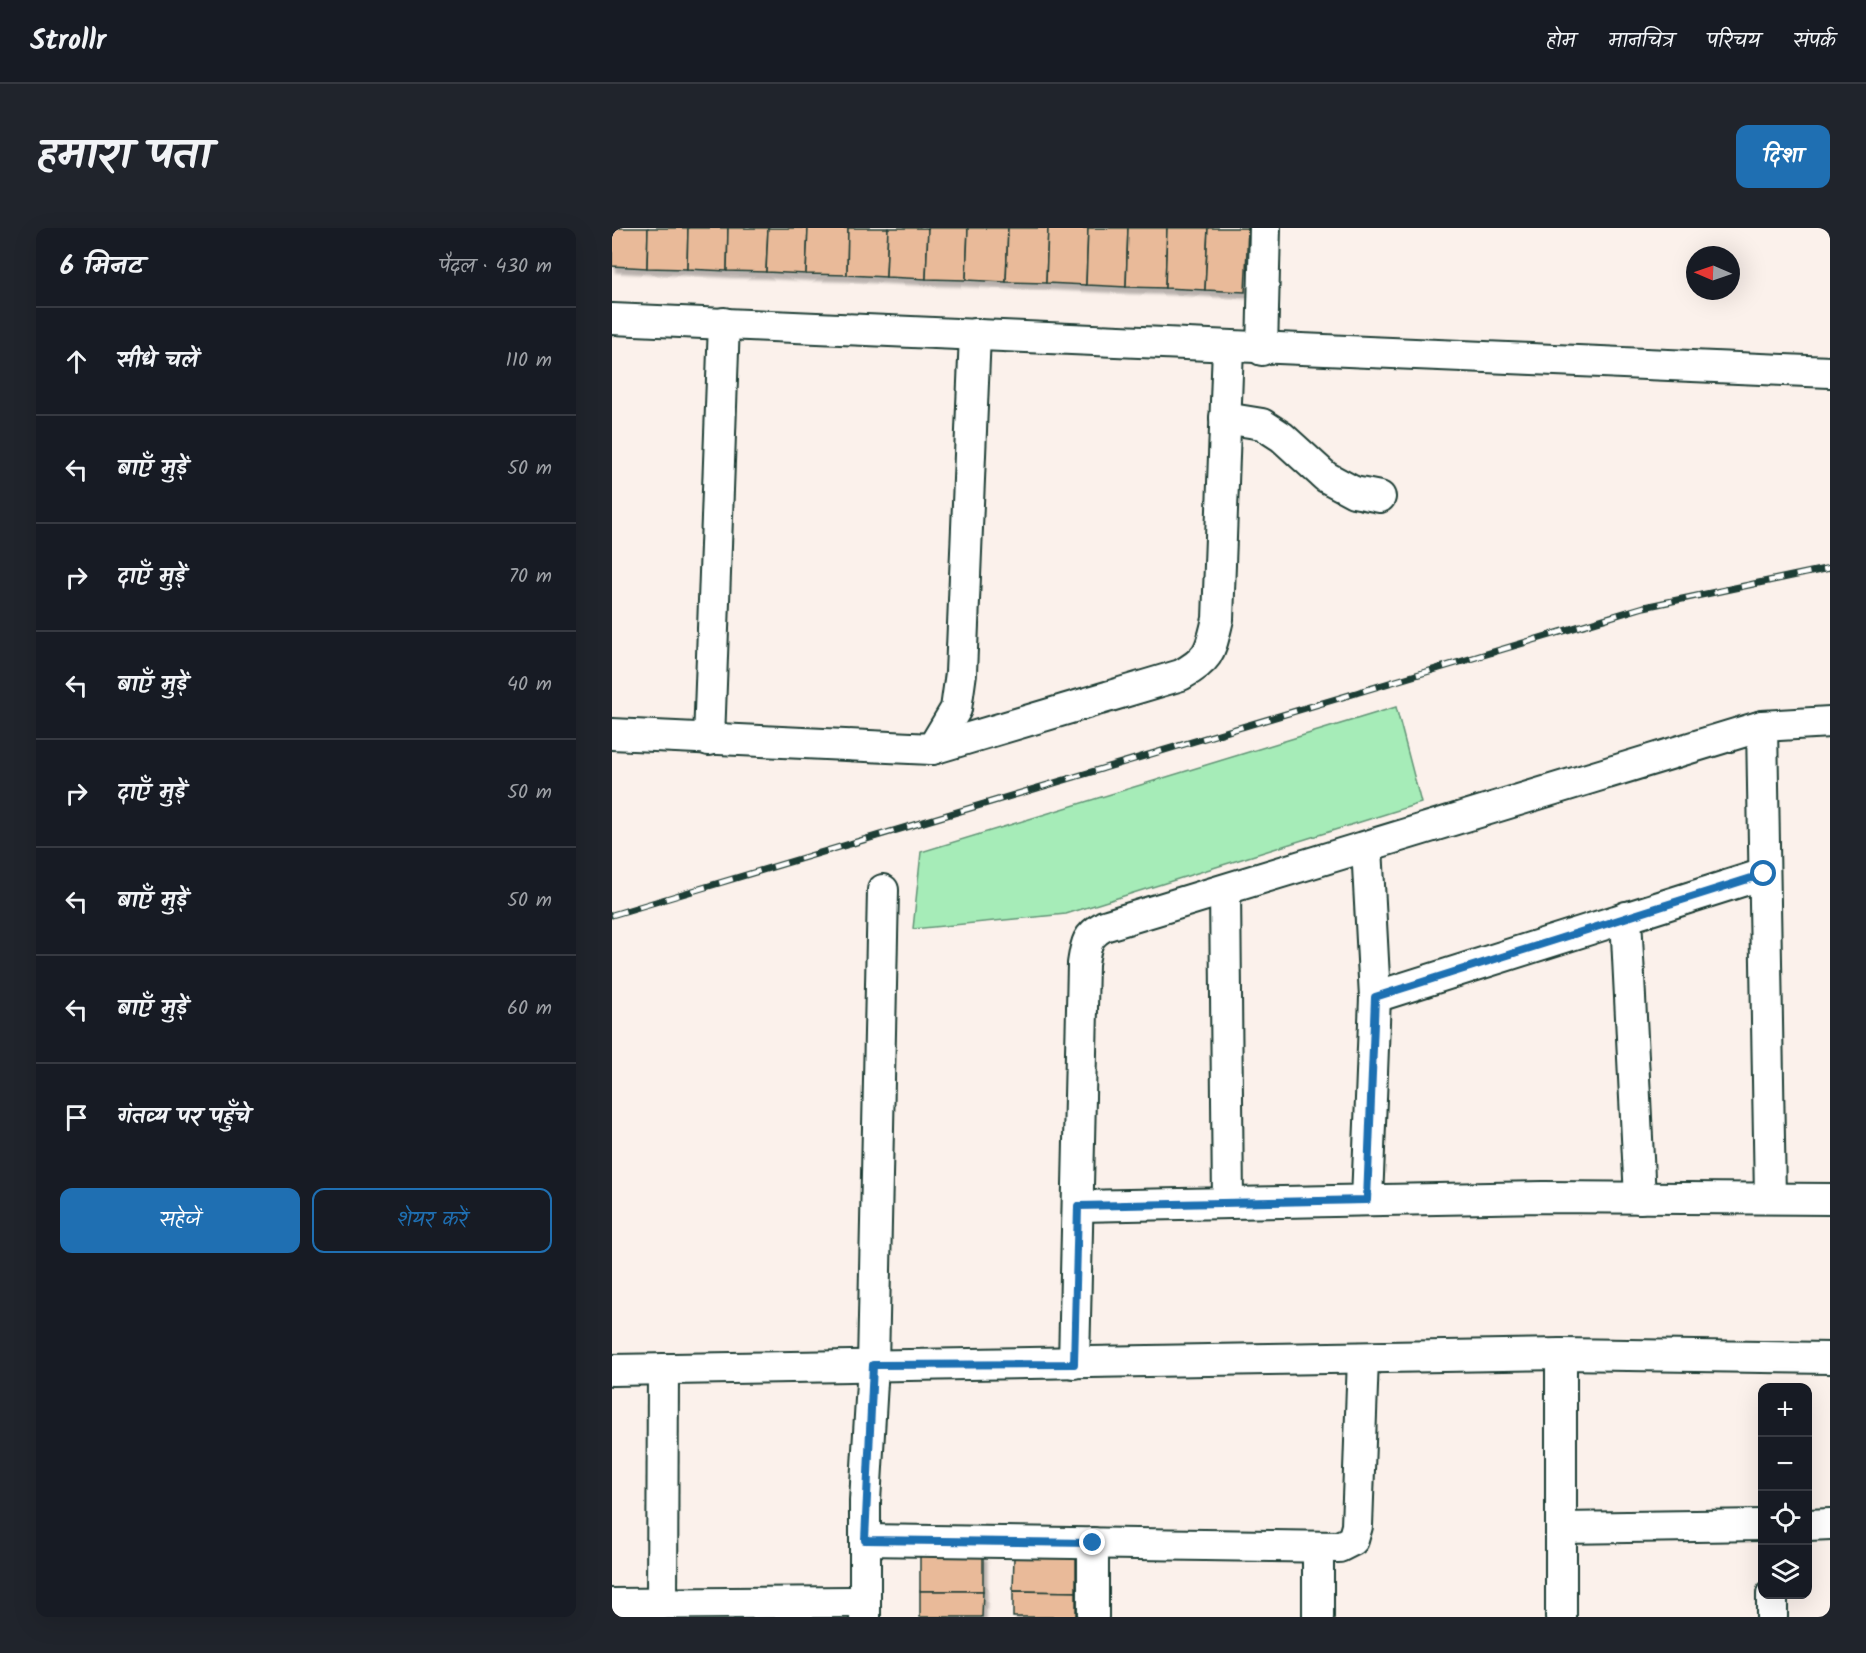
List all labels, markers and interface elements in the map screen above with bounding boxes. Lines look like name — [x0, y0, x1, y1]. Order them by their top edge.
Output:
text: Strollr — [30, 19, 106, 64]
text: होम — [1546, 25, 1575, 58]
text: मानचित्र — [1608, 25, 1674, 58]
text: परिचय — [1707, 25, 1760, 58]
text: संपर्क — [1793, 25, 1836, 58]
text: हमारा पता — [36, 123, 211, 190]
button: दिशा — [1736, 125, 1830, 188]
text: 6 मिनट — [60, 246, 143, 288]
north arrow — [1686, 246, 1740, 300]
text: पैदल · 430 m — [439, 251, 552, 283]
text: सीधे चलें — [117, 344, 198, 379]
icon: ahead — [60, 345, 93, 378]
text: 110 m — [506, 345, 552, 377]
text: बाएँ मुड़ें — [117, 452, 188, 487]
icon: left — [60, 453, 93, 486]
text: 50 m — [507, 453, 552, 485]
text: दाएँ मुड़ें — [117, 560, 186, 595]
icon: right — [60, 561, 93, 594]
text: 70 m — [509, 561, 552, 593]
text: बाएँ मुड़ें — [117, 668, 188, 703]
icon: left — [60, 669, 93, 702]
text: 40 m — [507, 669, 552, 701]
text: दाएँ मुड़ें — [117, 776, 186, 811]
icon: right — [60, 777, 93, 810]
text: 50 m — [507, 777, 552, 809]
route start — [1750, 860, 1776, 886]
text: बाएँ मुड़ें — [117, 884, 188, 919]
icon: left — [60, 885, 93, 918]
text: 50 m — [507, 885, 552, 917]
text: बाएँ मुड़ें — [117, 992, 188, 1027]
icon: left — [60, 993, 93, 1026]
text: 60 m — [507, 993, 552, 1025]
text: गंतव्य पर पहुँचे — [117, 1100, 250, 1135]
icon: arrive — [60, 1101, 93, 1134]
button: सहेजें — [60, 1188, 300, 1253]
button: शेयर करें — [312, 1188, 552, 1253]
map controls — [1758, 1383, 1812, 1599]
button: + — [1758, 1383, 1812, 1437]
button: − — [1758, 1437, 1812, 1491]
button: locate — [1758, 1491, 1812, 1545]
route end — [1079, 1529, 1105, 1555]
button: layers — [1758, 1545, 1812, 1599]

